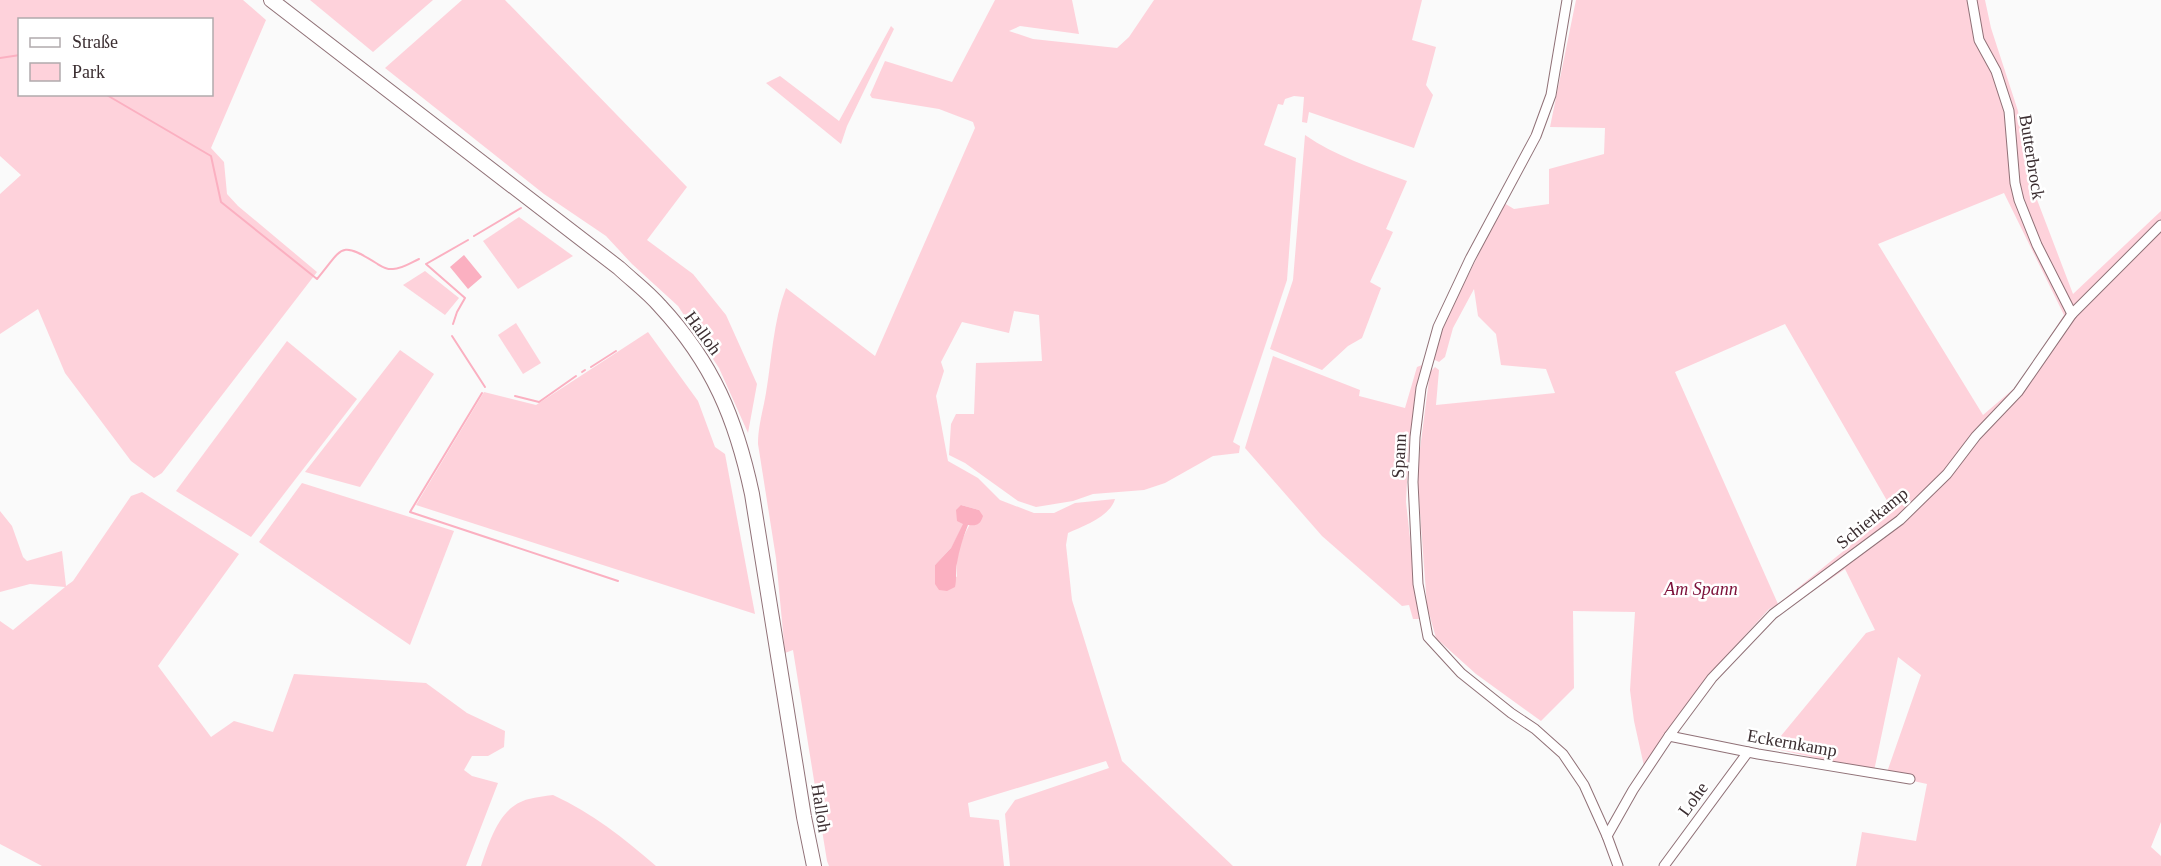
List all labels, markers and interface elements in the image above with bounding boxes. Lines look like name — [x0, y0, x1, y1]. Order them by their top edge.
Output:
legend — [18, 18, 213, 96]
text: Straße — [72, 32, 118, 52]
text: Park — [72, 62, 105, 82]
street label: Butterbrock — [2015, 113, 2049, 201]
street label: Halloh — [681, 307, 725, 359]
street label: Spann — [1388, 433, 1410, 479]
street label: Schierkamp — [1832, 483, 1912, 553]
park label: Am Spann — [1663, 579, 1738, 599]
street label: Eckernkamp — [1745, 725, 1839, 761]
street label: Lohe — [1674, 778, 1712, 820]
street label: Halloh — [807, 782, 835, 834]

